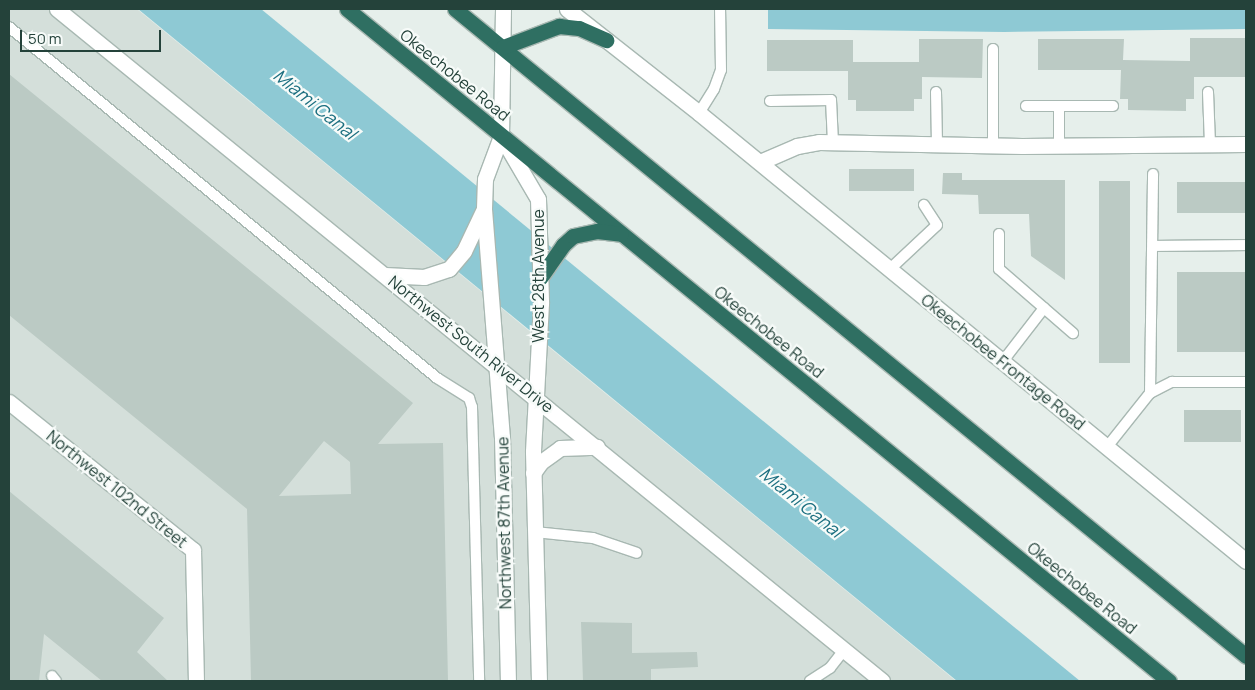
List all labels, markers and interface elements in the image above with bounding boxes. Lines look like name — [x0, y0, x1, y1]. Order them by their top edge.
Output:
scale bar — [22, 20, 164, 52]
street label: Okeechobee Road — [396, 25, 514, 125]
text: 50 m — [28, 28, 62, 49]
water label: Miami Canal — [269, 64, 361, 144]
street label: West 28th Avenue — [528, 209, 548, 343]
street label: Northwest South River Drive — [385, 271, 557, 417]
street label: Okeechobee Road — [710, 282, 828, 382]
street label: Okeechobee Frontage Road — [917, 290, 1089, 434]
street label: Northwest 102nd Street — [43, 426, 191, 552]
street label: Northwest 87th Avenue — [493, 437, 515, 609]
water label: Miami Canal — [755, 462, 847, 542]
street label: Okeechobee Road — [1023, 538, 1141, 638]

